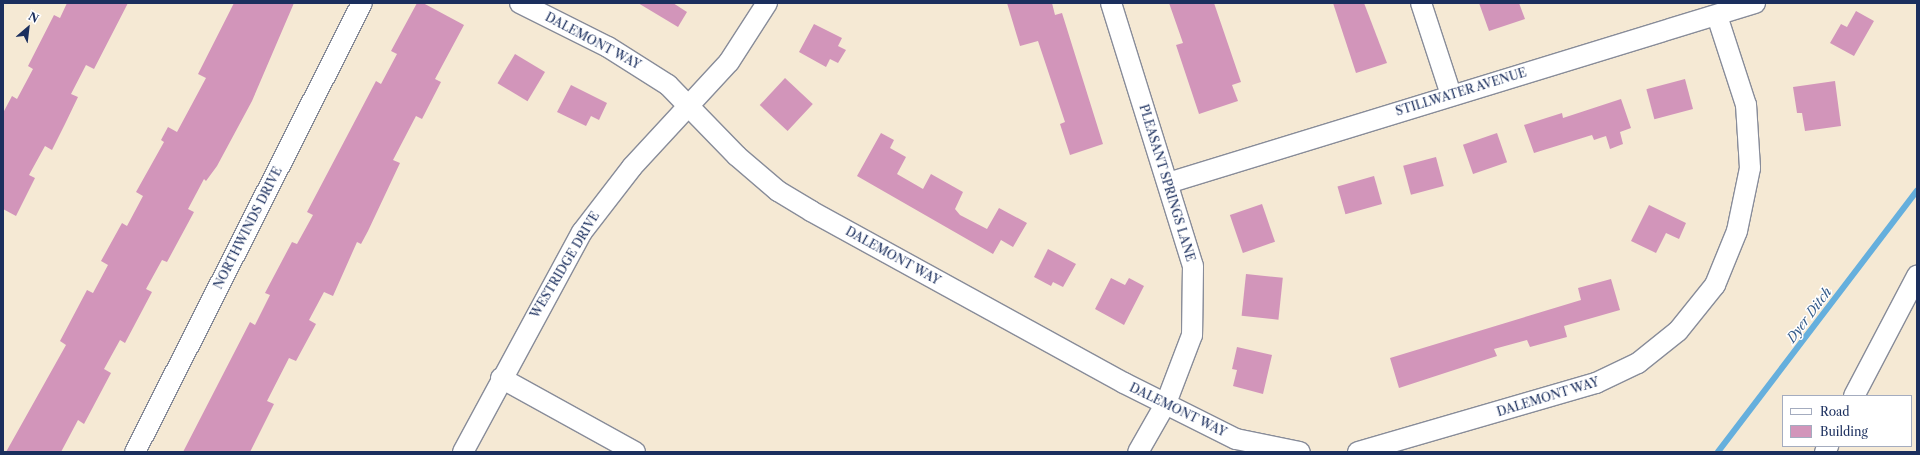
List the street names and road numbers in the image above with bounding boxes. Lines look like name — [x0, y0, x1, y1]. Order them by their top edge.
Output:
street label: DALEMONT WAY — [542, 10, 644, 72]
street label: STILLWATER AVENUE — [1393, 65, 1529, 119]
street label: PLEASANT SPRINGS LANE — [1136, 103, 1198, 263]
street label: NORTHWINDS DRIVE — [211, 165, 285, 291]
street label: WESTRIDGE DRIVE — [528, 209, 602, 321]
street label: DALEMONT WAY — [843, 224, 943, 288]
street label: DALEMONT WAY — [1495, 374, 1601, 420]
street label: DALEMONT WAY — [1127, 380, 1229, 440]

